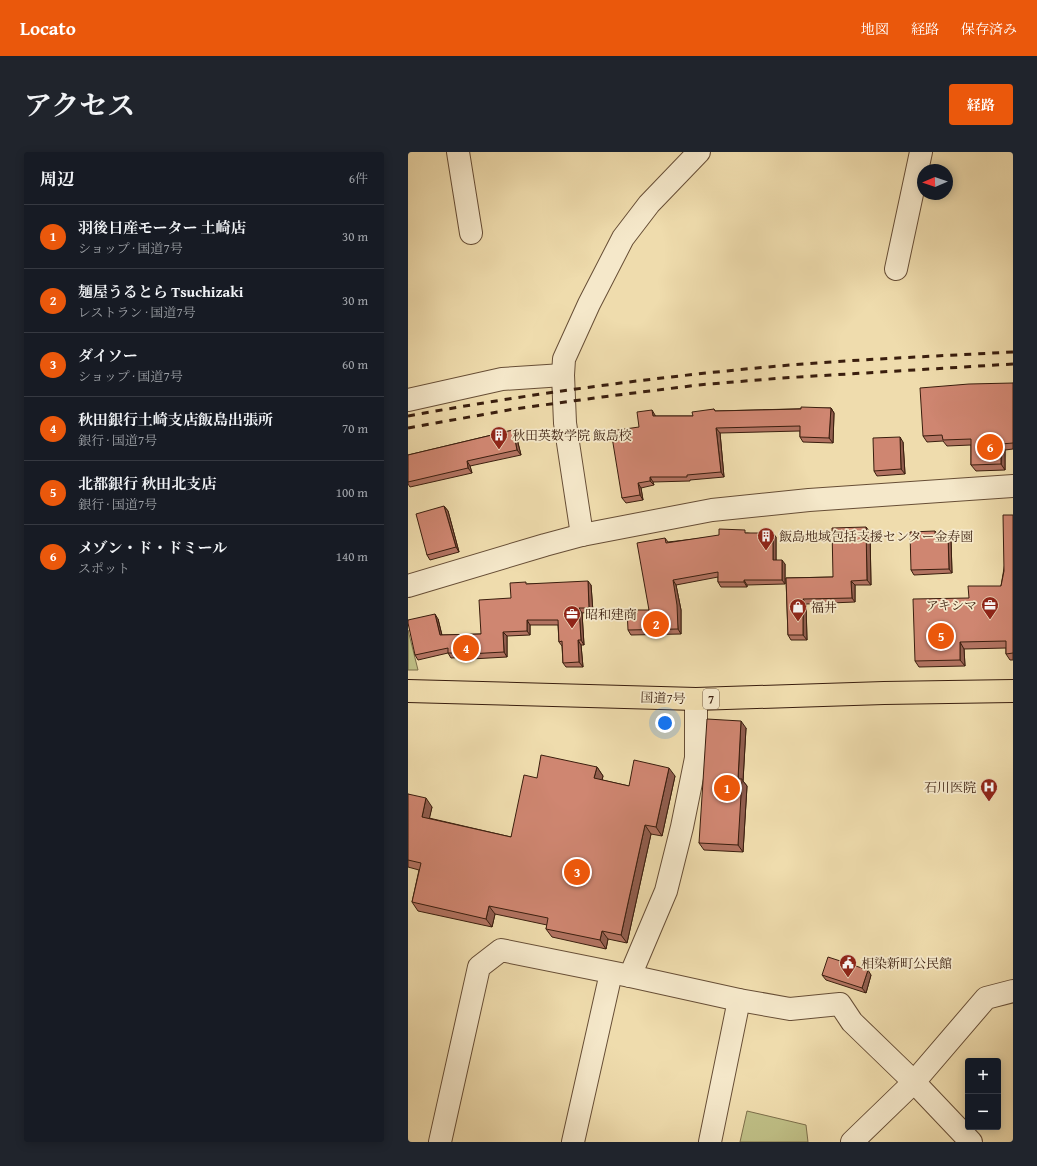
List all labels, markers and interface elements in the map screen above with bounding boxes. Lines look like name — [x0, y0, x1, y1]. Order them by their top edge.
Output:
text: Locato — [20, 14, 76, 42]
text: 地図 — [861, 19, 889, 39]
text: 経路 — [911, 19, 939, 39]
text: 保存済み — [961, 19, 1017, 39]
text: アクセス — [24, 84, 135, 125]
button: 経路 — [949, 84, 1013, 125]
north arrow — [917, 164, 953, 200]
text: 周辺 — [40, 166, 74, 191]
text: 6件 — [349, 169, 368, 188]
text: 羽後日産モーター 土崎店 — [78, 217, 246, 238]
text: 1 — [50, 227, 56, 246]
text: 30 m — [342, 227, 368, 246]
text: ショップ · 国道7号 — [78, 239, 183, 258]
text: 麺屋うるとら Tsuchizaki — [78, 281, 243, 302]
text: 2 — [50, 291, 56, 310]
text: 30 m — [342, 291, 368, 310]
text: レストラン · 国道7号 — [78, 303, 196, 322]
text: ダイソー — [78, 345, 138, 366]
text: 3 — [50, 355, 56, 374]
text: 60 m — [342, 355, 368, 374]
text: ショップ · 国道7号 — [78, 367, 183, 386]
text: 秋田銀行土崎支店飯島出張所 — [78, 409, 273, 430]
text: 4 — [50, 419, 56, 438]
text: 70 m — [342, 419, 368, 438]
building icon: 秋田英数学院 飯島校 — [489, 425, 509, 450]
place label: 秋田英数学院 飯島校 — [512, 426, 632, 445]
text: 銀行 · 国道7号 — [78, 431, 157, 450]
pin: 6 — [977, 432, 1003, 462]
text: 北都銀行 秋田北支店 — [78, 473, 216, 494]
text: 5 — [50, 483, 56, 502]
text: 100 m — [336, 483, 368, 502]
text: 銀行 · 国道7号 — [78, 495, 157, 514]
building icon: 飯島地域包括支援センター金寿園 — [756, 526, 776, 551]
place label: 飯島地域包括支援センター金寿園 — [779, 527, 973, 546]
text: メゾン・ド・ドミール — [78, 537, 227, 558]
text: 6 — [50, 547, 56, 566]
text: 140 m — [336, 547, 368, 566]
text: スポット — [78, 559, 130, 578]
office icon: アキシマ — [980, 595, 1000, 620]
place label: アキシマ — [926, 596, 977, 615]
shop icon: 福井 — [788, 597, 808, 622]
place label: 福井 — [811, 598, 837, 617]
office icon: 昭和建商 — [562, 604, 582, 629]
place label: 昭和建商 — [585, 605, 637, 624]
pin: 2 — [643, 609, 669, 639]
pin: 5 — [928, 621, 954, 651]
pin: 4 — [453, 633, 479, 663]
street label: 国道7号 — [640, 688, 686, 708]
road number: 7 — [703, 689, 719, 709]
your location — [655, 713, 675, 733]
pin: 1 — [714, 773, 740, 803]
hospital icon: 石川医院 — [979, 777, 999, 802]
place label: 石川医院 — [924, 778, 976, 797]
pin: 3 — [564, 857, 590, 887]
public building icon: 相染新町公民館 — [838, 953, 858, 978]
place label: 相染新町公民館 — [861, 954, 952, 973]
map controls — [965, 1058, 1001, 1130]
button: + — [965, 1058, 1001, 1094]
button: − — [965, 1094, 1001, 1130]

